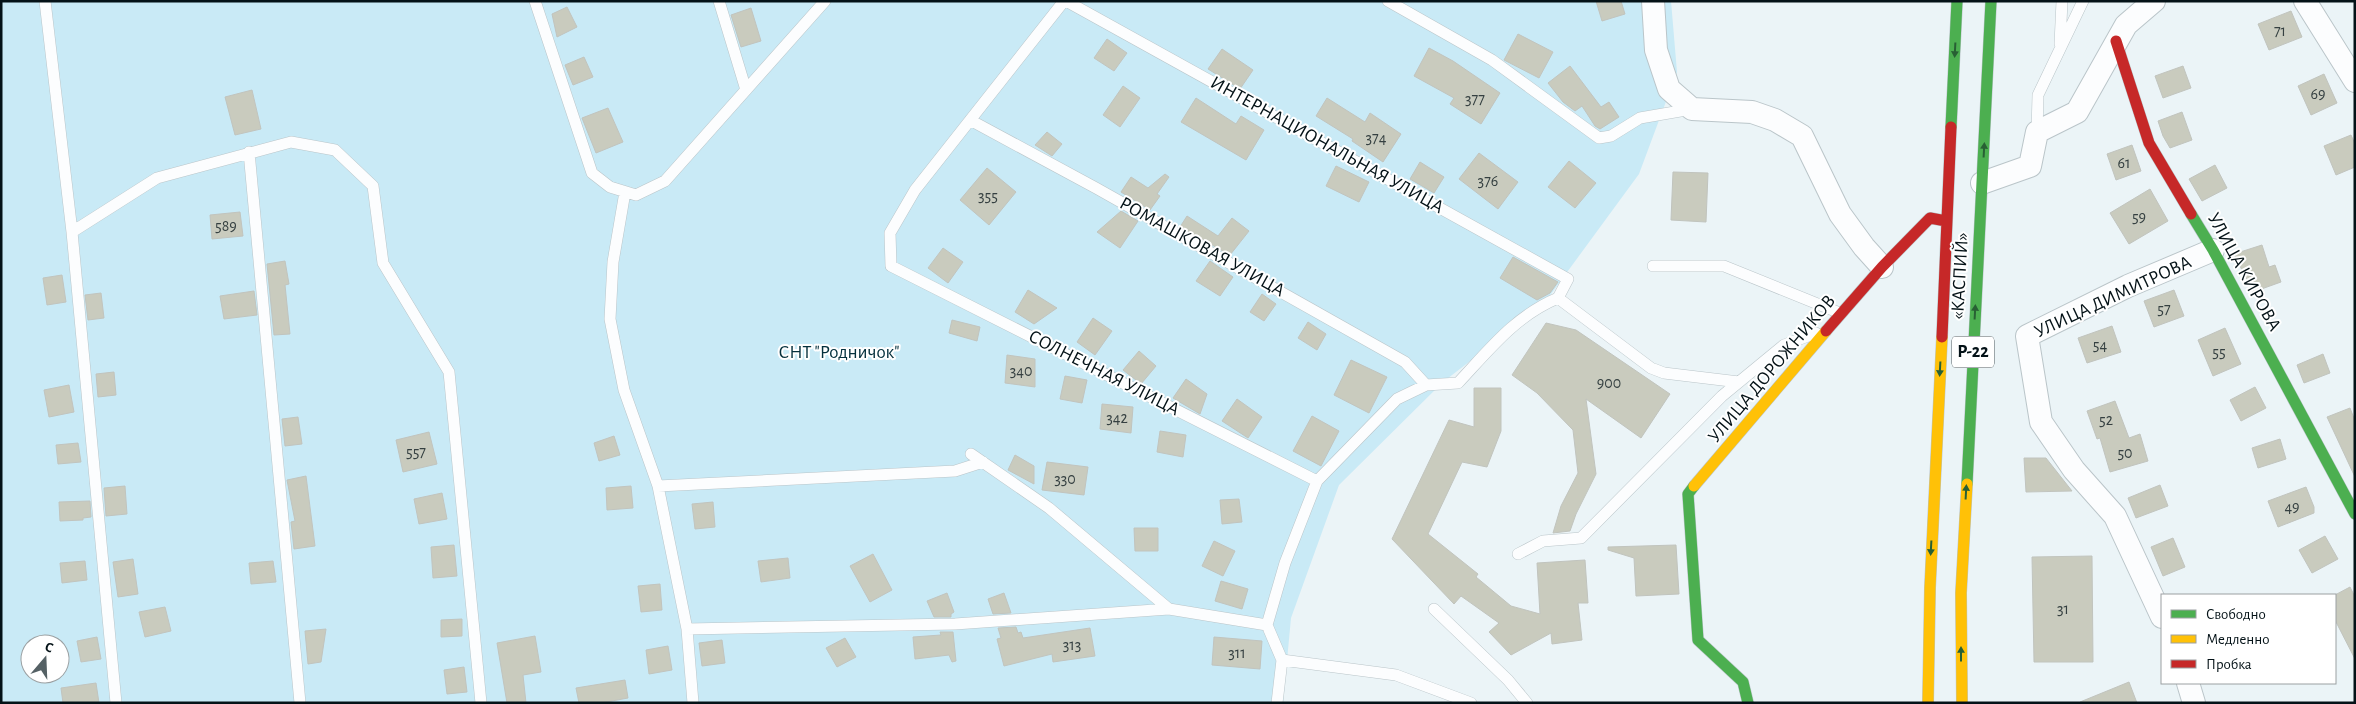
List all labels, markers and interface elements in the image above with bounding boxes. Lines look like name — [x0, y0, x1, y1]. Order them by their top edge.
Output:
house number: 71 — [2274, 23, 2286, 39]
one-way arrow — [1950, 42, 1958, 58]
street label: ИНТЕРНАЦИОНАЛЬНАЯ УЛИЦА — [1207, 73, 1447, 217]
house number: 69 — [2310, 86, 2326, 102]
house number: 377 — [1465, 91, 1485, 107]
house number: 374 — [1366, 130, 1387, 146]
one-way arrow — [1980, 141, 1988, 157]
house number: 61 — [2117, 155, 2131, 171]
house number: 376 — [1478, 173, 1498, 189]
house number: 355 — [978, 188, 998, 204]
street label: РОМАШКОВАЯ УЛИЦА — [1116, 194, 1288, 300]
house number: 59 — [2132, 209, 2146, 225]
street label: УЛИЦА КИРОВА — [2204, 210, 2284, 334]
house number: 589 — [215, 218, 237, 234]
street label: «КАСПИЙ» — [1947, 232, 1972, 320]
street label: УЛИЦА ДИМИТРОВА — [2032, 252, 2194, 342]
street label: УЛИЦА ДОРОЖНИКОВ — [1705, 291, 1839, 447]
house number: 57 — [2157, 301, 2171, 317]
one-way arrow — [1972, 304, 1980, 320]
street label: СОЛНЕЧНАЯ УЛИЦА — [1025, 327, 1183, 419]
road number: Р-22 — [1952, 337, 1994, 368]
house number: 54 — [2093, 337, 2107, 353]
park label: СНТ "Родничок" — [779, 343, 899, 362]
house number: 55 — [2212, 344, 2226, 360]
one-way arrow — [1935, 361, 1943, 377]
house number: 340 — [1010, 363, 1032, 379]
house number: 900 — [1597, 375, 1621, 391]
house number: 342 — [1106, 410, 1128, 426]
house number: 52 — [2099, 412, 2113, 428]
house number: 557 — [406, 444, 426, 460]
house number: 50 — [2117, 445, 2133, 461]
house number: 330 — [1054, 471, 1076, 487]
one-way arrow — [1963, 483, 1971, 499]
house number: 49 — [2284, 499, 2300, 515]
one-way arrow — [1927, 541, 1935, 557]
legend — [2161, 594, 2336, 684]
house number: 31 — [2057, 601, 2069, 617]
text: Свободно — [2206, 607, 2266, 622]
text: Медленно — [2206, 632, 2270, 647]
north arrow — [20, 634, 70, 684]
house number: 313 — [1063, 637, 1081, 653]
text: С — [43, 640, 55, 656]
house number: 311 — [1228, 645, 1246, 661]
one-way arrow — [1957, 646, 1965, 662]
text: Пробка — [2206, 657, 2252, 672]

